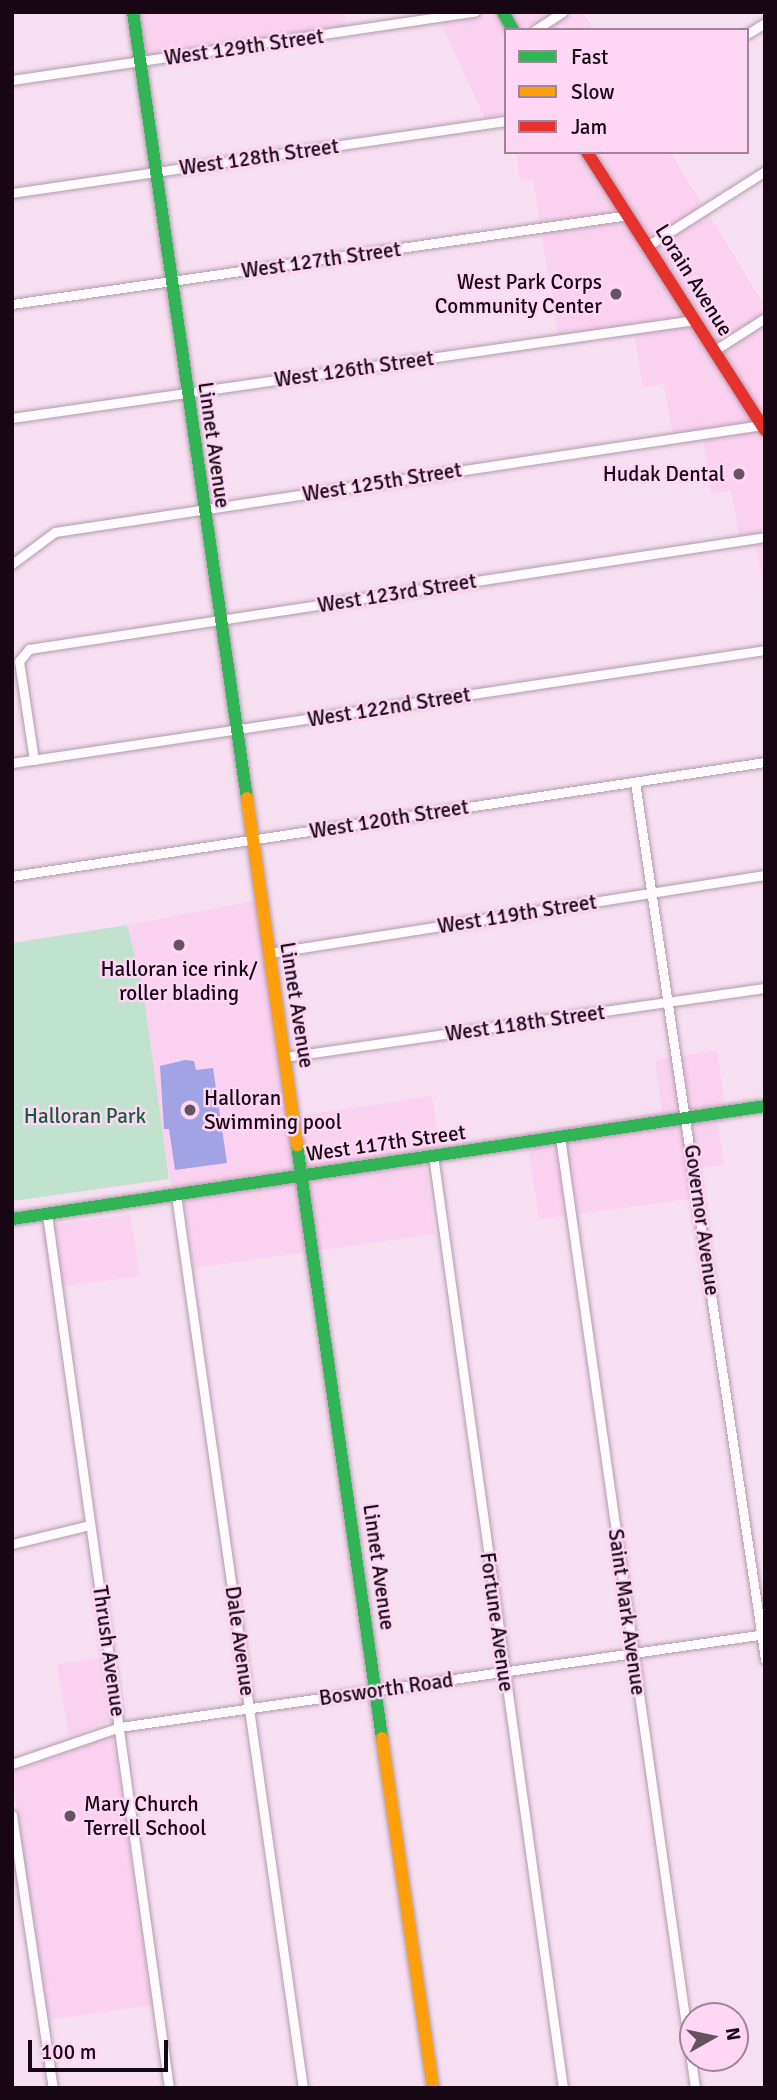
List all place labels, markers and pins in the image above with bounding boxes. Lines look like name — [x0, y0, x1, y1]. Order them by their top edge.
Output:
place label: West Park Corps Community Center — [435, 269, 602, 319]
marker: West Park Corps Community Center — [608, 286, 624, 302]
place label: Hudak Dental — [603, 461, 725, 487]
marker: Hudak Dental — [731, 466, 747, 482]
marker: Halloran ice rink/ roller blading — [171, 937, 187, 953]
place label: Halloran ice rink/ roller blading — [100, 956, 258, 1006]
place label: Halloran Swimming pool — [204, 1085, 342, 1135]
marker: Halloran Swimming pool — [182, 1102, 198, 1118]
place label: Mary Church Terrell School — [84, 1791, 206, 1841]
marker: Mary Church Terrell School — [62, 1808, 78, 1824]

